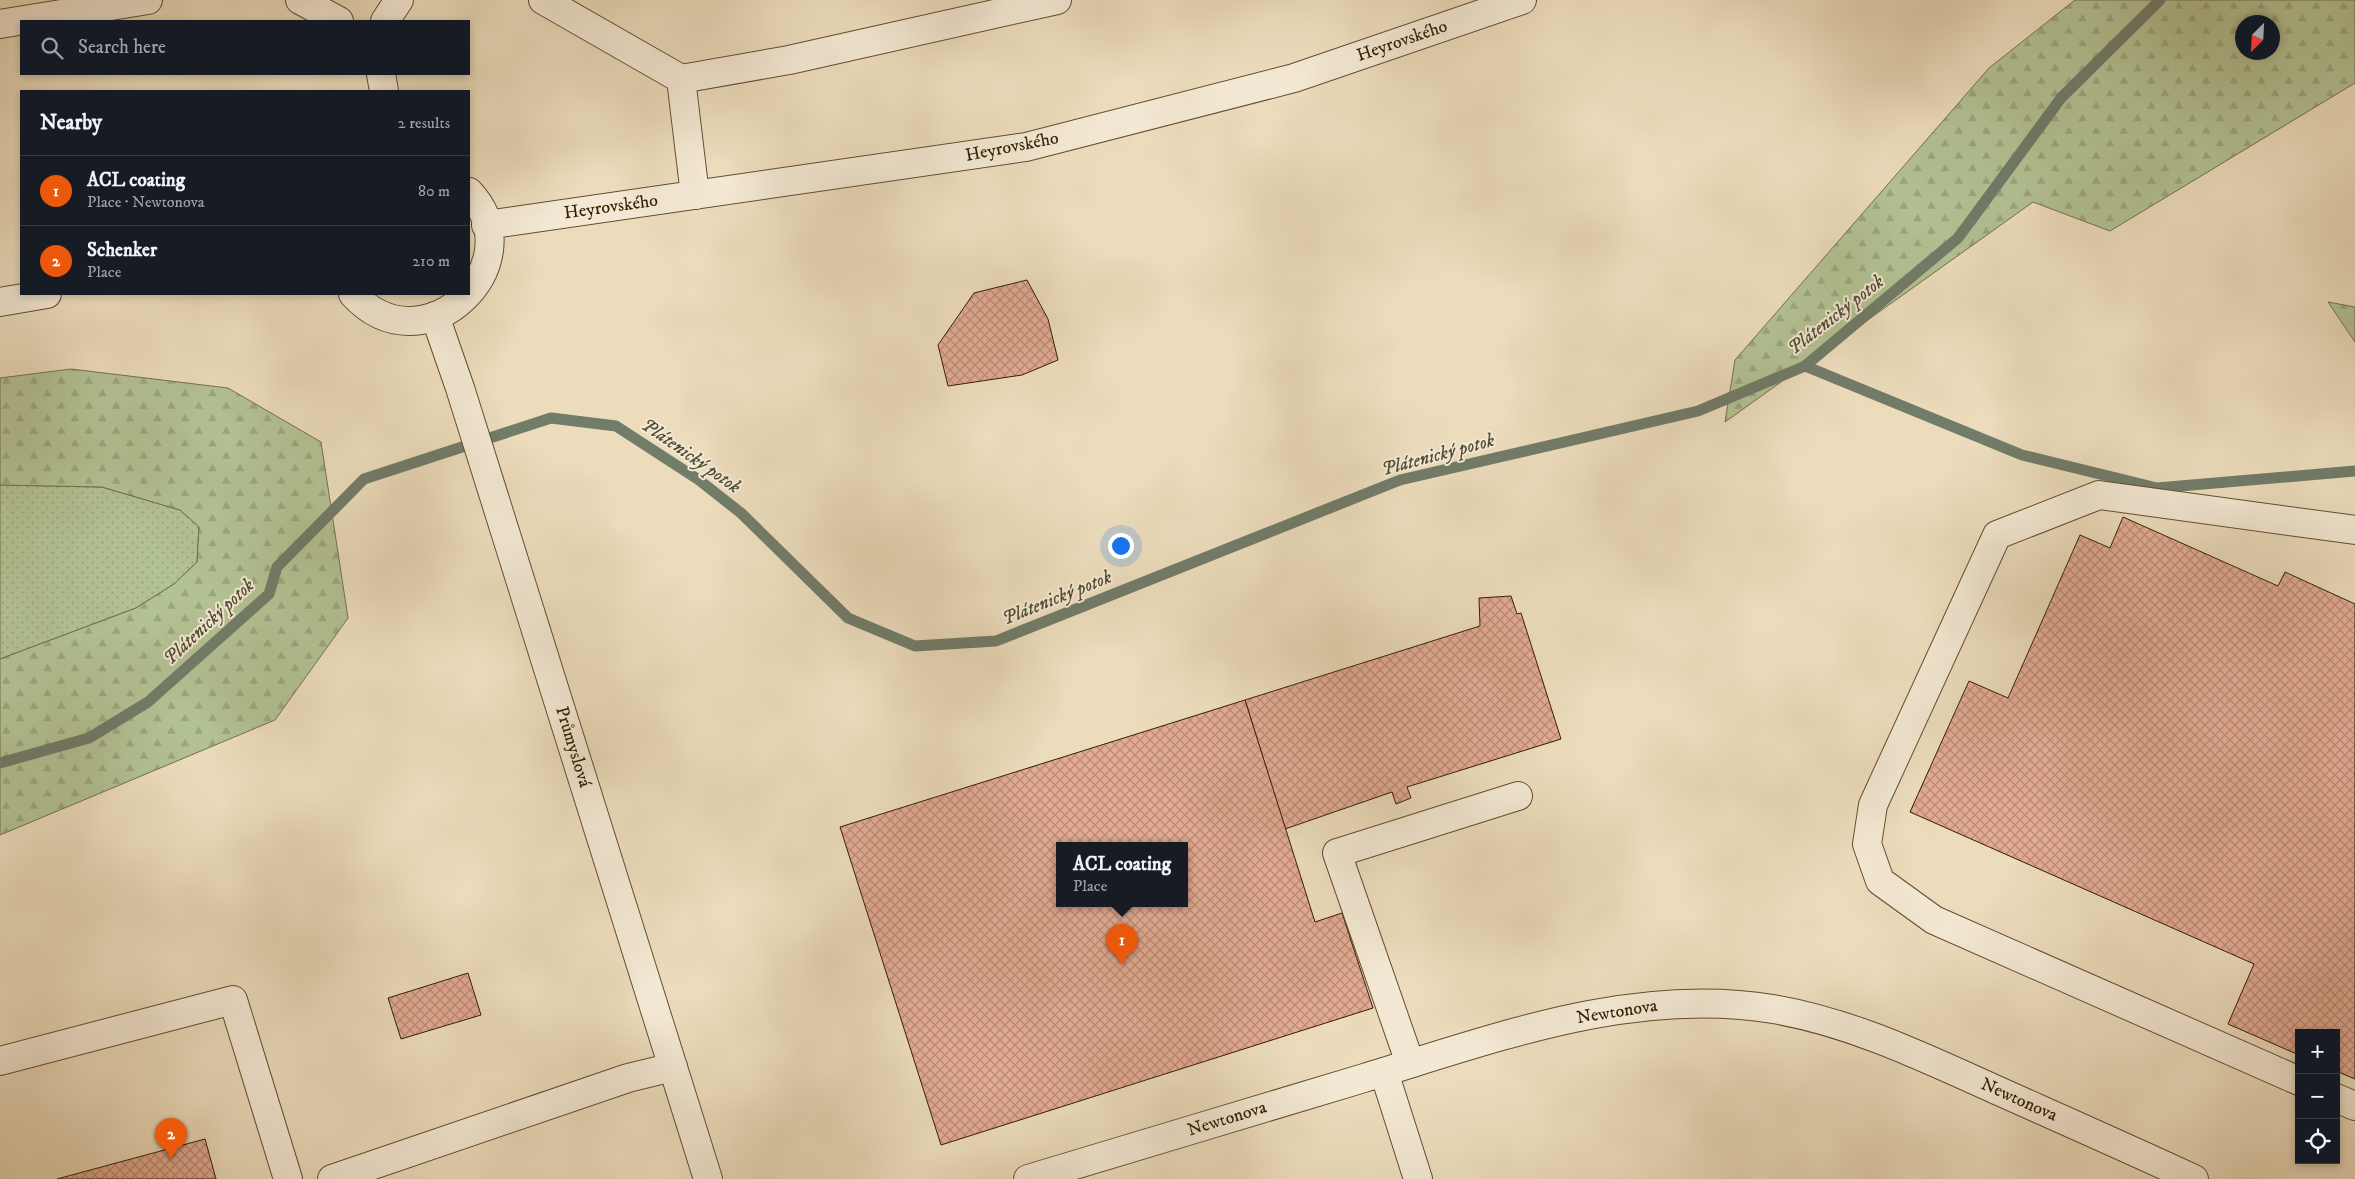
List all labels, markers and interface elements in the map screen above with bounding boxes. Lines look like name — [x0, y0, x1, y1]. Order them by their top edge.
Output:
street label: Heyrovského — [1354, 15, 1451, 67]
north arrow — [2235, 15, 2280, 60]
search box — [20, 20, 470, 75]
icon: search — [38, 34, 66, 62]
text: Search here — [78, 36, 166, 59]
text: Nearby — [40, 110, 102, 136]
text: 2 results — [398, 113, 450, 133]
street label: Heyrovského — [963, 127, 1061, 167]
text: ACL coating — [87, 169, 185, 192]
text: 1 — [53, 181, 59, 201]
text: 80 m — [418, 181, 450, 201]
street label: Heyrovského — [563, 189, 660, 224]
text: Place · Newtonova — [87, 192, 205, 212]
text: Schenker — [87, 239, 157, 262]
text: 2 — [52, 251, 60, 271]
text: 210 m — [412, 251, 450, 271]
text: Place — [87, 262, 121, 282]
water label: Plátenický potok — [1783, 270, 1889, 361]
water label: Plátenický potok — [636, 413, 745, 500]
water label: Plátenický potok — [1379, 429, 1497, 482]
your location — [1108, 533, 1134, 559]
water label: Plátenický potok — [999, 566, 1115, 631]
water label: Plátenický potok — [159, 574, 260, 671]
street label: Průmyslová — [550, 704, 596, 790]
popup — [1056, 842, 1188, 907]
text: ACL coating — [1073, 853, 1171, 876]
text: Place — [1073, 876, 1107, 896]
pin: 1 — [1106, 924, 1138, 965]
street label: Newtonova — [1575, 995, 1659, 1029]
map controls — [2295, 1029, 2340, 1164]
button: + — [2295, 1029, 2340, 1074]
street label: Newtonova — [1977, 1073, 2061, 1127]
button: − — [2295, 1074, 2340, 1119]
street label: Newtonova — [1185, 1096, 1270, 1141]
pin: 2 — [155, 1118, 187, 1159]
button: locate — [2295, 1119, 2340, 1164]

